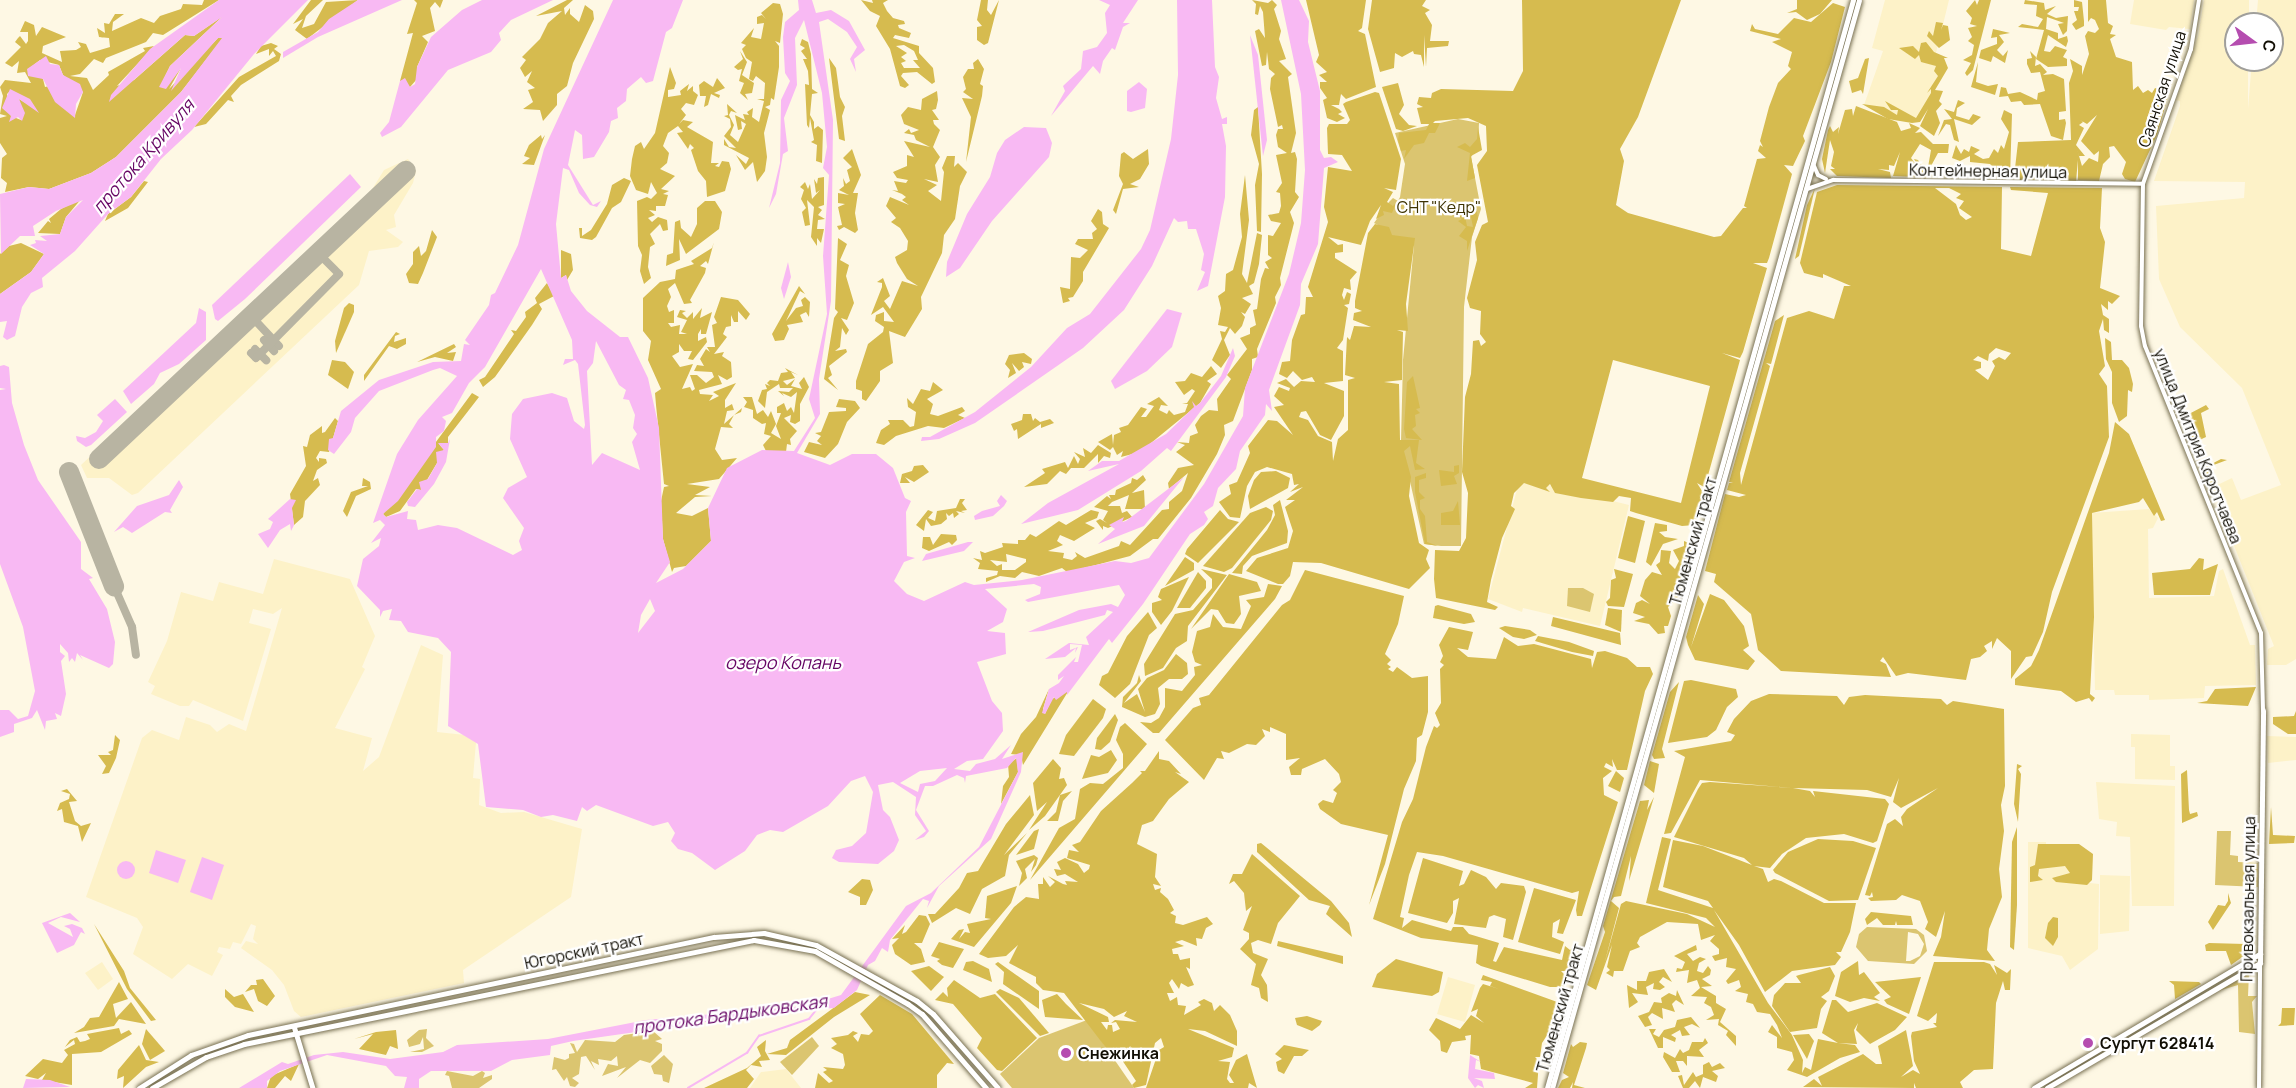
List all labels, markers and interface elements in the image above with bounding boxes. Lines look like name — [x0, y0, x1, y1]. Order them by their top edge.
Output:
north arrow — [2224, 12, 2284, 72]
street label: Саянская улица — [2134, 28, 2190, 150]
text: С — [2257, 38, 2282, 55]
water label: протока Кривуля — [88, 95, 198, 217]
street label: Контейнерная улица — [1909, 160, 2067, 182]
park label: СНТ "Кедр" — [1396, 197, 1482, 217]
street label: улица Дмитрия Коротчаева — [2150, 346, 2246, 546]
street label: Тюменский тракт — [1665, 475, 1721, 607]
water label: озеро Копань — [725, 651, 841, 673]
street label: Привокзальная улица — [2237, 816, 2259, 982]
street label: Югорский тракт — [523, 929, 645, 973]
street label: Тюменский тракт — [1532, 942, 1588, 1074]
water label: протока Бардыковская — [632, 990, 828, 1038]
place label: Сургут 628414 — [2100, 1033, 2214, 1053]
marker: Сургут 628414 — [2081, 1036, 2095, 1050]
place label: Снежинка — [1078, 1043, 1159, 1063]
marker: Снежинка — [1059, 1046, 1073, 1060]

